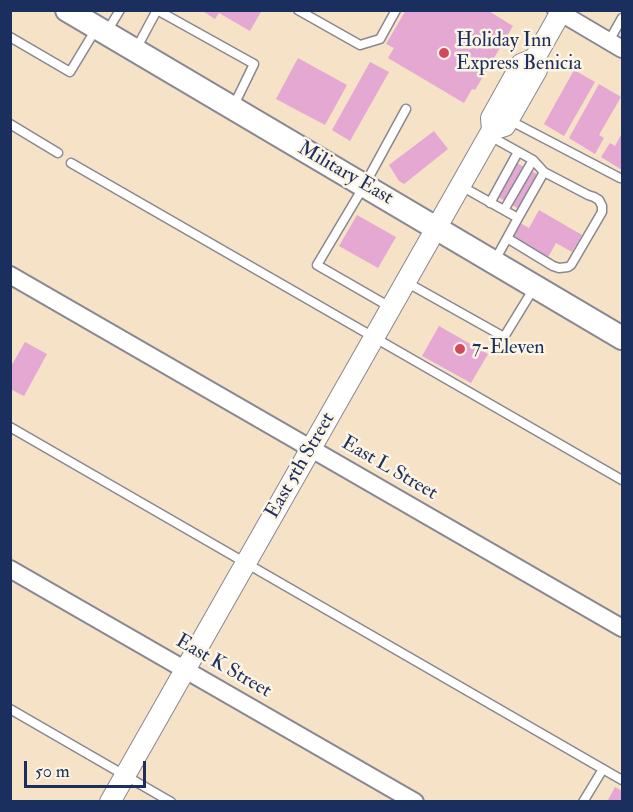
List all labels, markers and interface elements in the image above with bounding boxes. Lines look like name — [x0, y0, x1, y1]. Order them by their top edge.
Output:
place label: Holiday Inn Express Benicia — [456, 30, 582, 77]
marker: Holiday Inn Express Benicia — [437, 46, 451, 60]
street label: Military East — [293, 137, 397, 211]
place label: 7-Eleven — [472, 337, 545, 361]
marker: 7-Eleven — [453, 342, 467, 356]
street label: East 5th Street — [261, 409, 341, 523]
street label: East L Street — [337, 432, 441, 506]
street label: East K Street — [171, 630, 275, 704]
scale bar — [27, 749, 148, 787]
text: 50 m — [35, 760, 70, 783]

